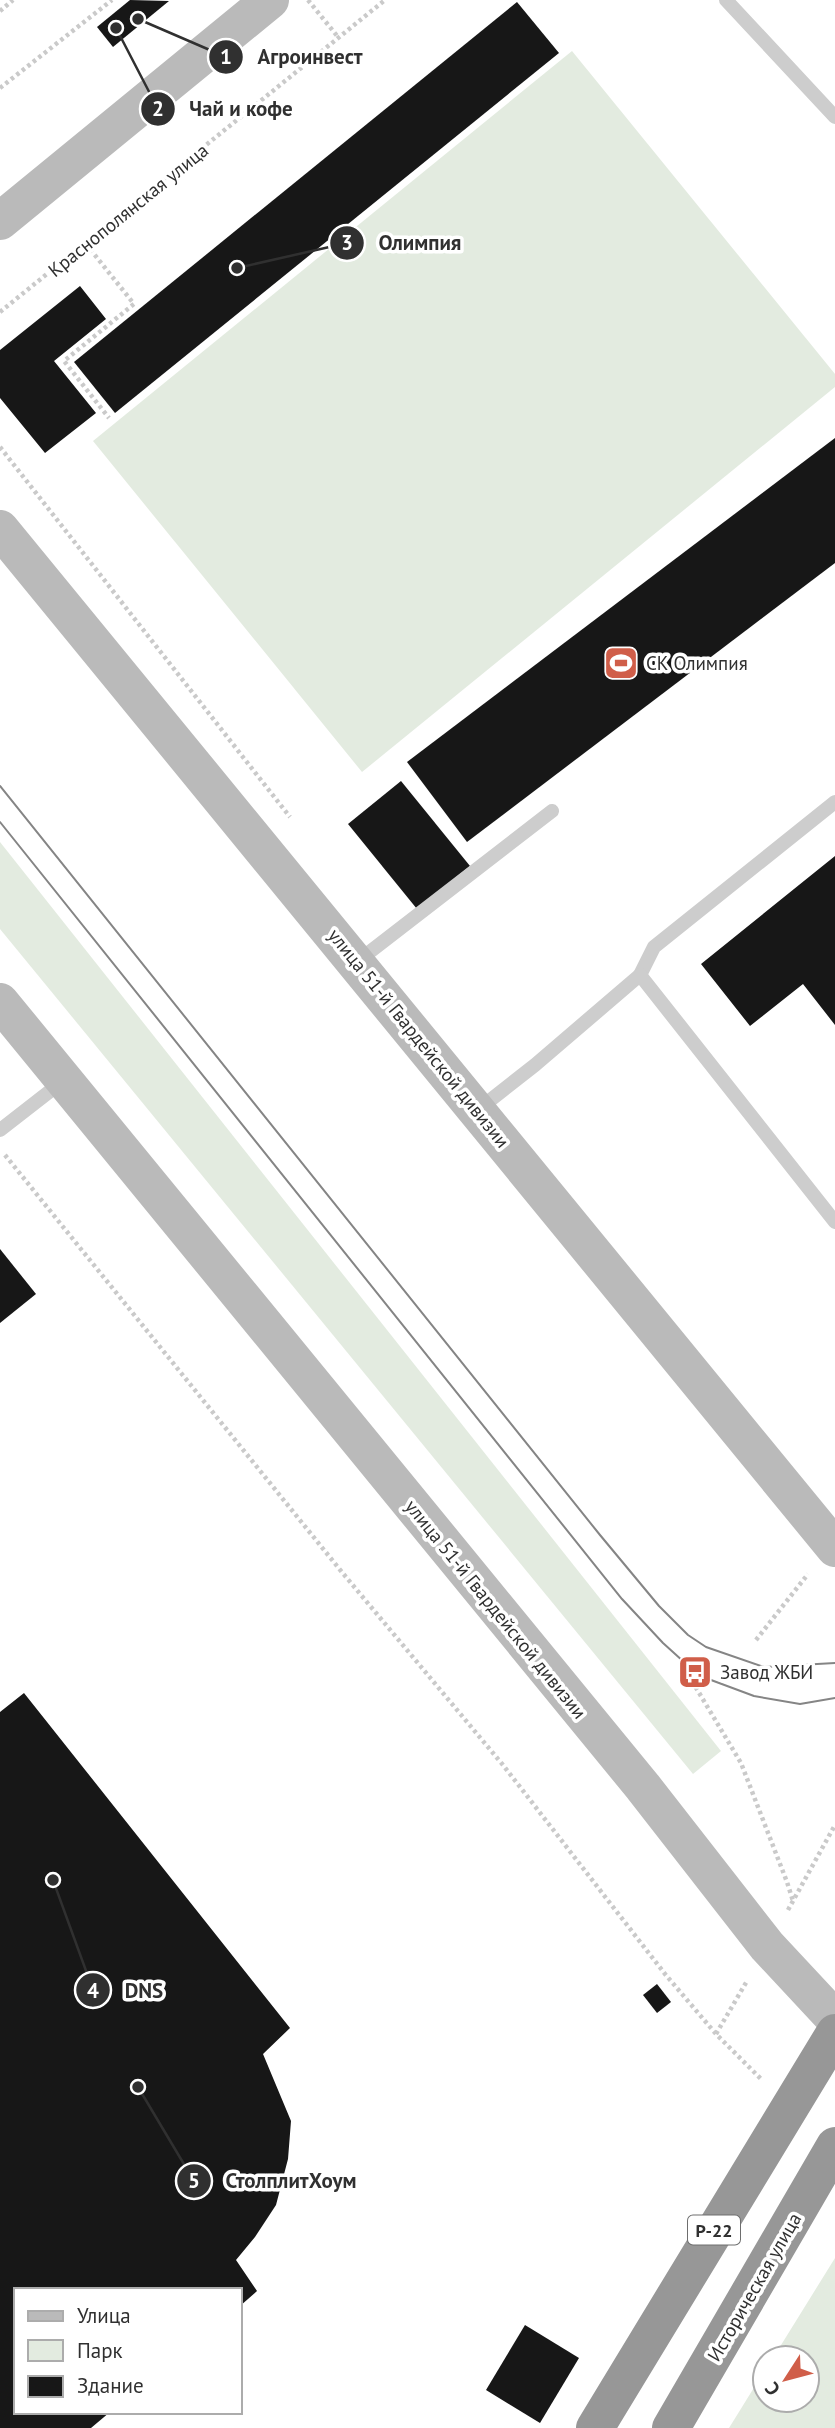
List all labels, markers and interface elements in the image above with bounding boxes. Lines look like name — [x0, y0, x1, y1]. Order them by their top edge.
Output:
callout: Агроинвест — [208, 36, 376, 78]
text: 1 — [220, 43, 232, 70]
text: Агроинвест — [258, 43, 363, 70]
callout: Чай и кофе — [141, 88, 307, 130]
text: 2 — [152, 95, 164, 122]
text: Чай и кофе — [189, 95, 293, 122]
street label: Краснополянская улица — [43, 138, 213, 282]
callout: Олимпия — [329, 222, 475, 264]
text: 3 — [341, 229, 353, 256]
text: Олимпия — [379, 229, 461, 256]
sports icon: СК Олимпия — [602, 644, 640, 682]
place label: СК Олимпия — [646, 651, 748, 675]
street label: улица 51-й Гвардейской дивизии — [323, 924, 515, 1152]
street label: улица 51-й Гвардейской дивизии — [400, 1495, 592, 1723]
bus stop icon: Завод ЖБИ — [676, 1653, 714, 1691]
place label: Завод ЖБИ — [720, 1660, 813, 1684]
callout: DNS — [76, 1969, 178, 2011]
text: 4 — [87, 1977, 99, 2004]
text: DNS — [125, 1977, 163, 2004]
callout: СтолплитХоум — [177, 2160, 371, 2202]
text: 5 — [188, 2167, 200, 2194]
text: СтолплитХоум — [225, 2167, 357, 2194]
street label: Историческая улица — [702, 2208, 806, 2366]
road number: Р-22 — [688, 2216, 740, 2244]
legend — [14, 2288, 242, 2414]
text: Улица — [77, 2302, 131, 2329]
text: Парк — [77, 2337, 123, 2364]
north arrow — [751, 2344, 821, 2414]
text: Здание — [77, 2372, 144, 2399]
text: С — [759, 2377, 785, 2400]

